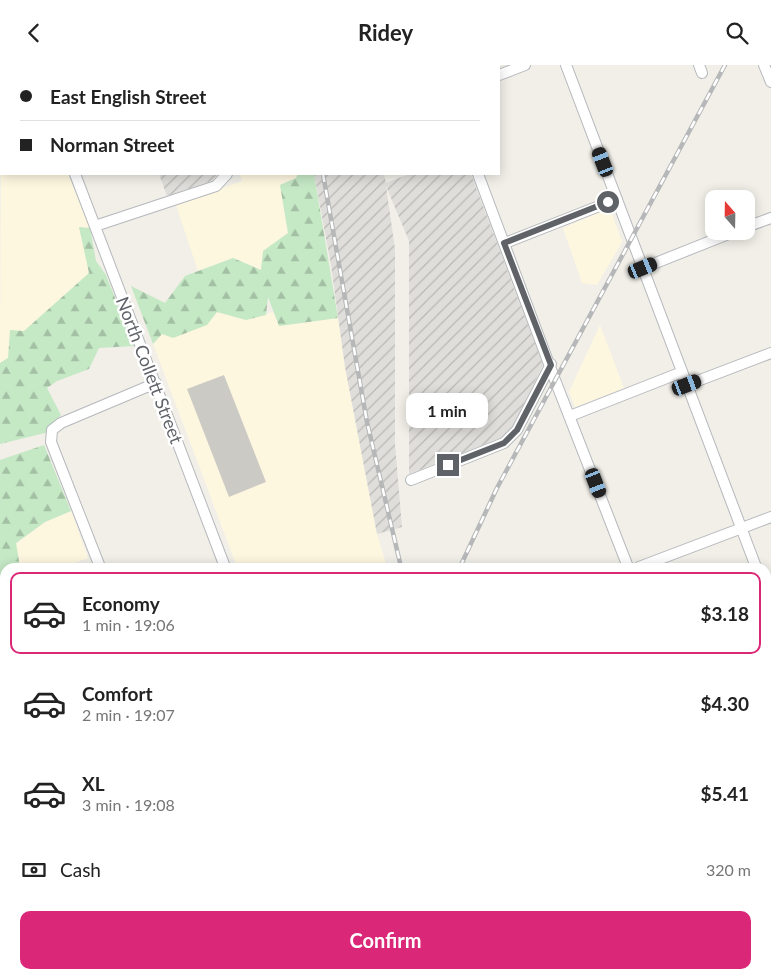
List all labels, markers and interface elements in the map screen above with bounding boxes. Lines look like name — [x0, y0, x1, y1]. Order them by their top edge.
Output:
icon: back — [20, 19, 48, 47]
text: Ridey — [358, 19, 413, 46]
icon: search — [723, 19, 751, 47]
text: East English Street — [50, 85, 206, 108]
text: Norman Street — [50, 133, 174, 156]
car — [590, 145, 615, 179]
north arrow — [705, 190, 755, 240]
map controls — [705, 190, 755, 240]
route start — [597, 191, 619, 213]
car — [626, 255, 659, 281]
street label: North Collett Street — [112, 293, 188, 447]
car — [670, 373, 703, 397]
callout: 1 min — [407, 393, 489, 427]
text: 1 min — [427, 401, 467, 420]
route end — [437, 454, 459, 476]
car — [583, 466, 608, 500]
icon: car — [22, 591, 67, 636]
text: Economy — [82, 592, 160, 615]
text: $3.18 — [700, 602, 749, 625]
text: 1 min · 19:06 — [82, 615, 175, 634]
icon: car — [22, 681, 67, 726]
text: Comfort — [82, 682, 153, 705]
text: $4.30 — [700, 692, 749, 715]
text: 2 min · 19:07 — [82, 705, 175, 724]
icon: car — [22, 771, 67, 816]
text: XL — [82, 772, 105, 795]
text: $5.41 — [700, 782, 749, 805]
text: 3 min · 19:08 — [82, 795, 175, 814]
icon: cash — [20, 856, 48, 884]
text: Cash — [60, 858, 101, 881]
text: 320 m — [706, 860, 751, 879]
button: Confirm — [20, 911, 751, 969]

